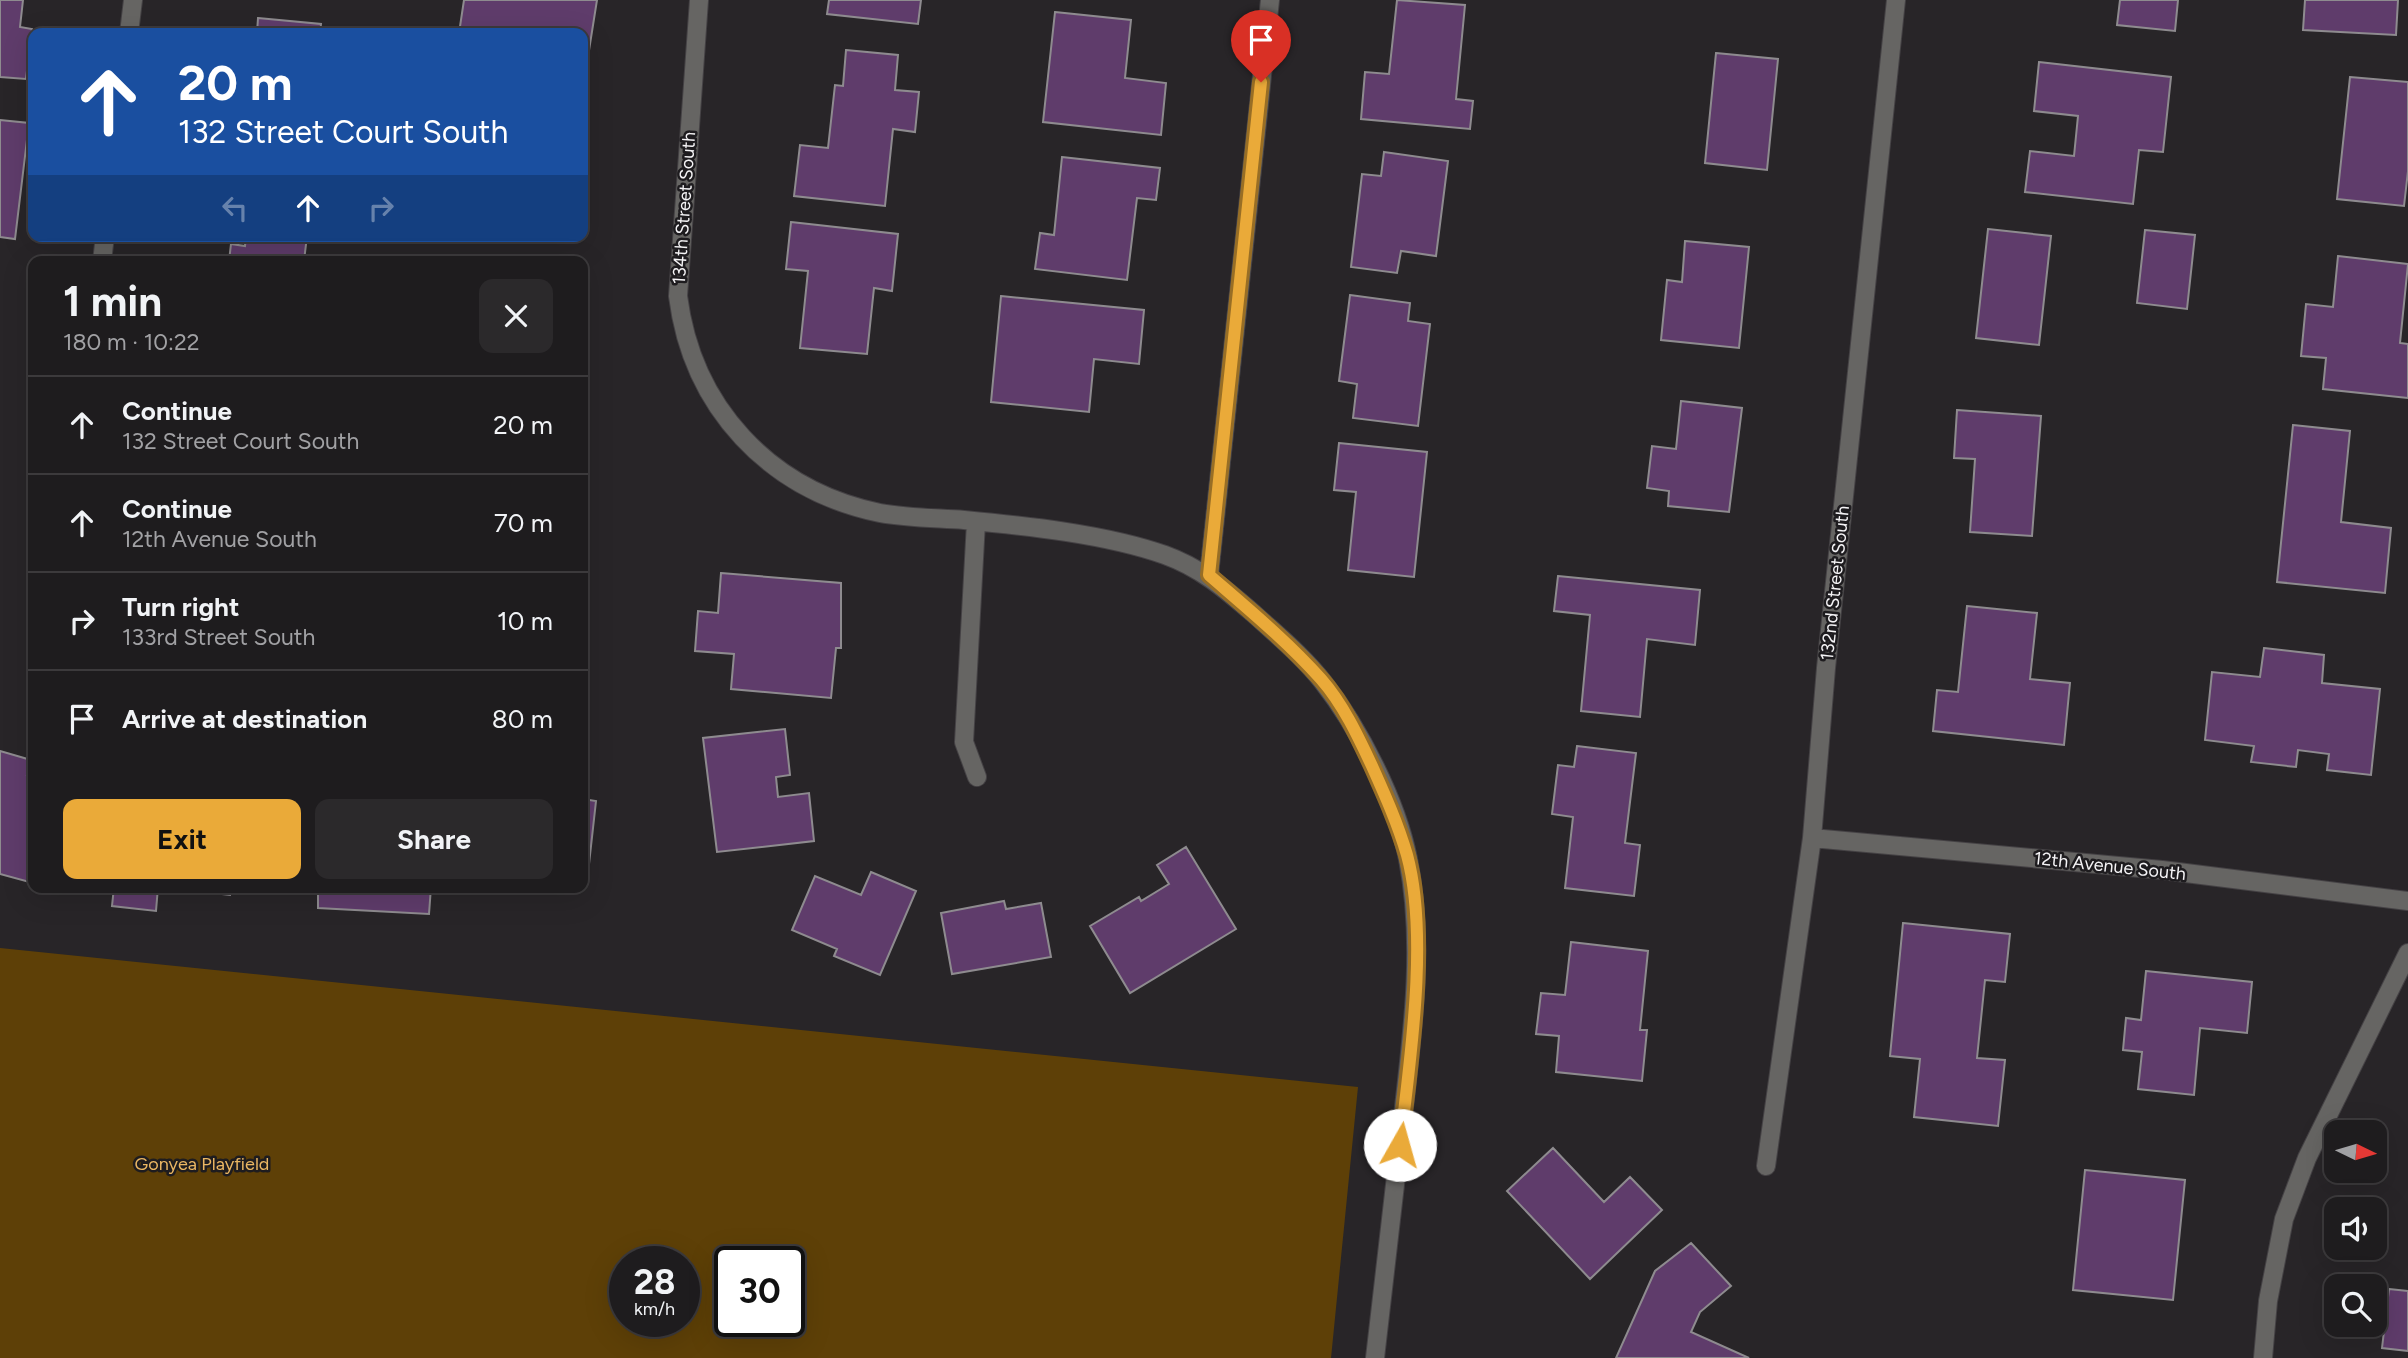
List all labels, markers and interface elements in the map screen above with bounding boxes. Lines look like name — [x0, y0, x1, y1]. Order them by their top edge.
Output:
pin — [1231, 10, 1291, 82]
icon: arrive — [1242, 21, 1280, 59]
text: 20 m — [178, 53, 293, 112]
icon: ahead — [63, 56, 154, 147]
text: 132 Street Court South — [178, 113, 508, 151]
street label: 134th Street South — [668, 131, 700, 285]
icon: left — [216, 189, 254, 227]
icon: ahead — [289, 189, 327, 227]
icon: right — [362, 189, 400, 227]
text: 1 min — [63, 276, 162, 327]
button: close — [479, 279, 553, 353]
text: 180 m · 10:22 — [63, 328, 200, 356]
text: Continue — [122, 395, 232, 427]
icon: ahead — [63, 406, 101, 444]
text: 20 m — [493, 409, 553, 441]
text: 132 Street Court South — [122, 427, 359, 455]
text: Continue — [122, 493, 232, 525]
icon: ahead — [63, 504, 101, 542]
street label: 132nd Street South — [1816, 504, 1854, 662]
text: 70 m — [494, 507, 553, 539]
text: 12th Avenue South — [122, 525, 317, 553]
text: Turn right — [122, 591, 239, 623]
icon: right — [63, 602, 101, 640]
text: 10 m — [497, 605, 553, 637]
text: 133rd Street South — [122, 623, 315, 651]
icon: arrive — [63, 700, 101, 738]
text: Arrive at destination — [122, 703, 367, 735]
text: 80 m — [492, 703, 553, 735]
button: Exit — [63, 799, 301, 879]
button: Share — [315, 799, 553, 879]
street label: 12th Avenue South — [2033, 847, 2187, 885]
position arrow — [1363, 1108, 1437, 1182]
north arrow — [2324, 1120, 2387, 1183]
map controls — [2324, 1120, 2387, 1337]
park label: Gonyea Playfield — [135, 1153, 269, 1175]
button: sound — [2324, 1197, 2387, 1260]
speed limit sign: 30 — [714, 1246, 805, 1337]
text: 28 — [634, 1261, 675, 1303]
button: search — [2324, 1274, 2387, 1337]
text: km/h — [634, 1298, 675, 1320]

